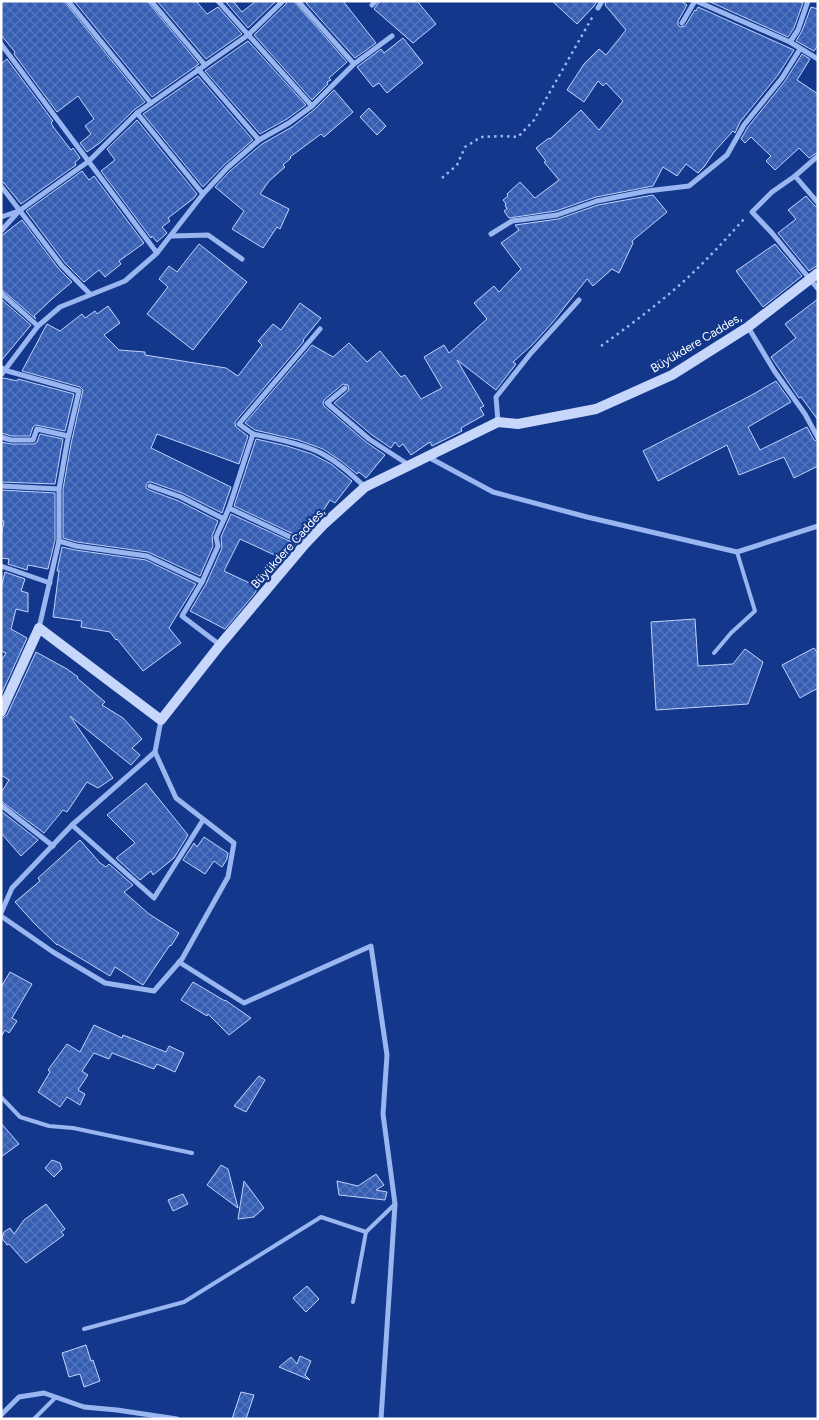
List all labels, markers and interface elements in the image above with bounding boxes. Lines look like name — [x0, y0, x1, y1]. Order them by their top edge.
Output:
street label: Büyükdere Caddes, — [648, 310, 744, 376]
street label: Büyükdere Caddes, — [248, 505, 328, 591]

